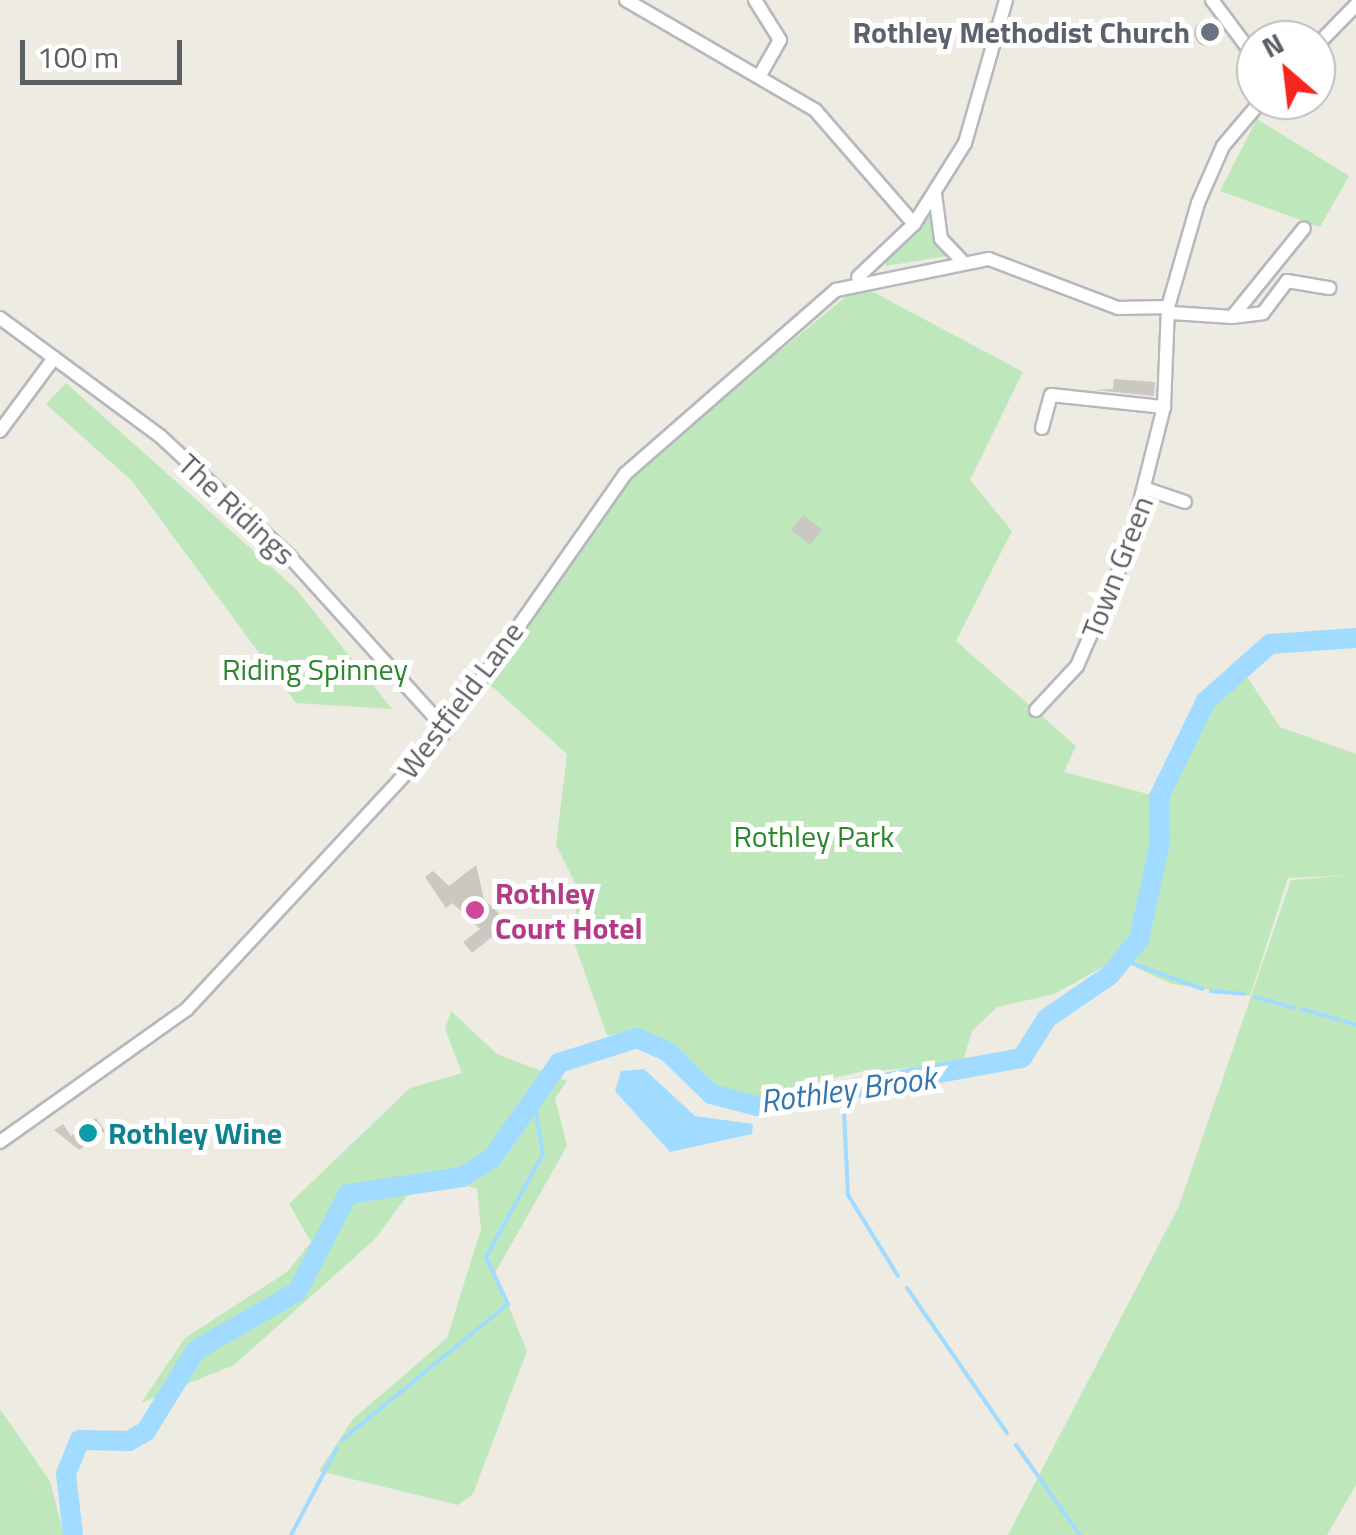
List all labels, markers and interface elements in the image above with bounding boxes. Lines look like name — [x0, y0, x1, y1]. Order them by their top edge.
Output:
place label: Rothley Methodist Church — [853, 14, 1190, 50]
scale bar — [25, 20, 188, 82]
north arrow — [1236, 20, 1336, 120]
marker: Rothley Methodist Church — [1199, 21, 1221, 43]
text: N — [1254, 21, 1291, 68]
text: 100 m — [37, 34, 119, 80]
street label: The Ridings — [171, 446, 303, 572]
street label: Town Green — [1073, 491, 1161, 643]
street label: Westfield Lane — [389, 614, 531, 786]
park label: Riding Spinney — [222, 651, 408, 687]
park label: Rothley Park — [734, 818, 894, 854]
place label: Rothley Court Hotel — [495, 875, 643, 946]
marker: Rothley Court Hotel — [464, 899, 486, 921]
water label: Rothley Brook — [758, 1058, 938, 1120]
place label: Rothley Wine — [108, 1115, 282, 1151]
marker: Rothley Wine — [77, 1122, 99, 1144]

